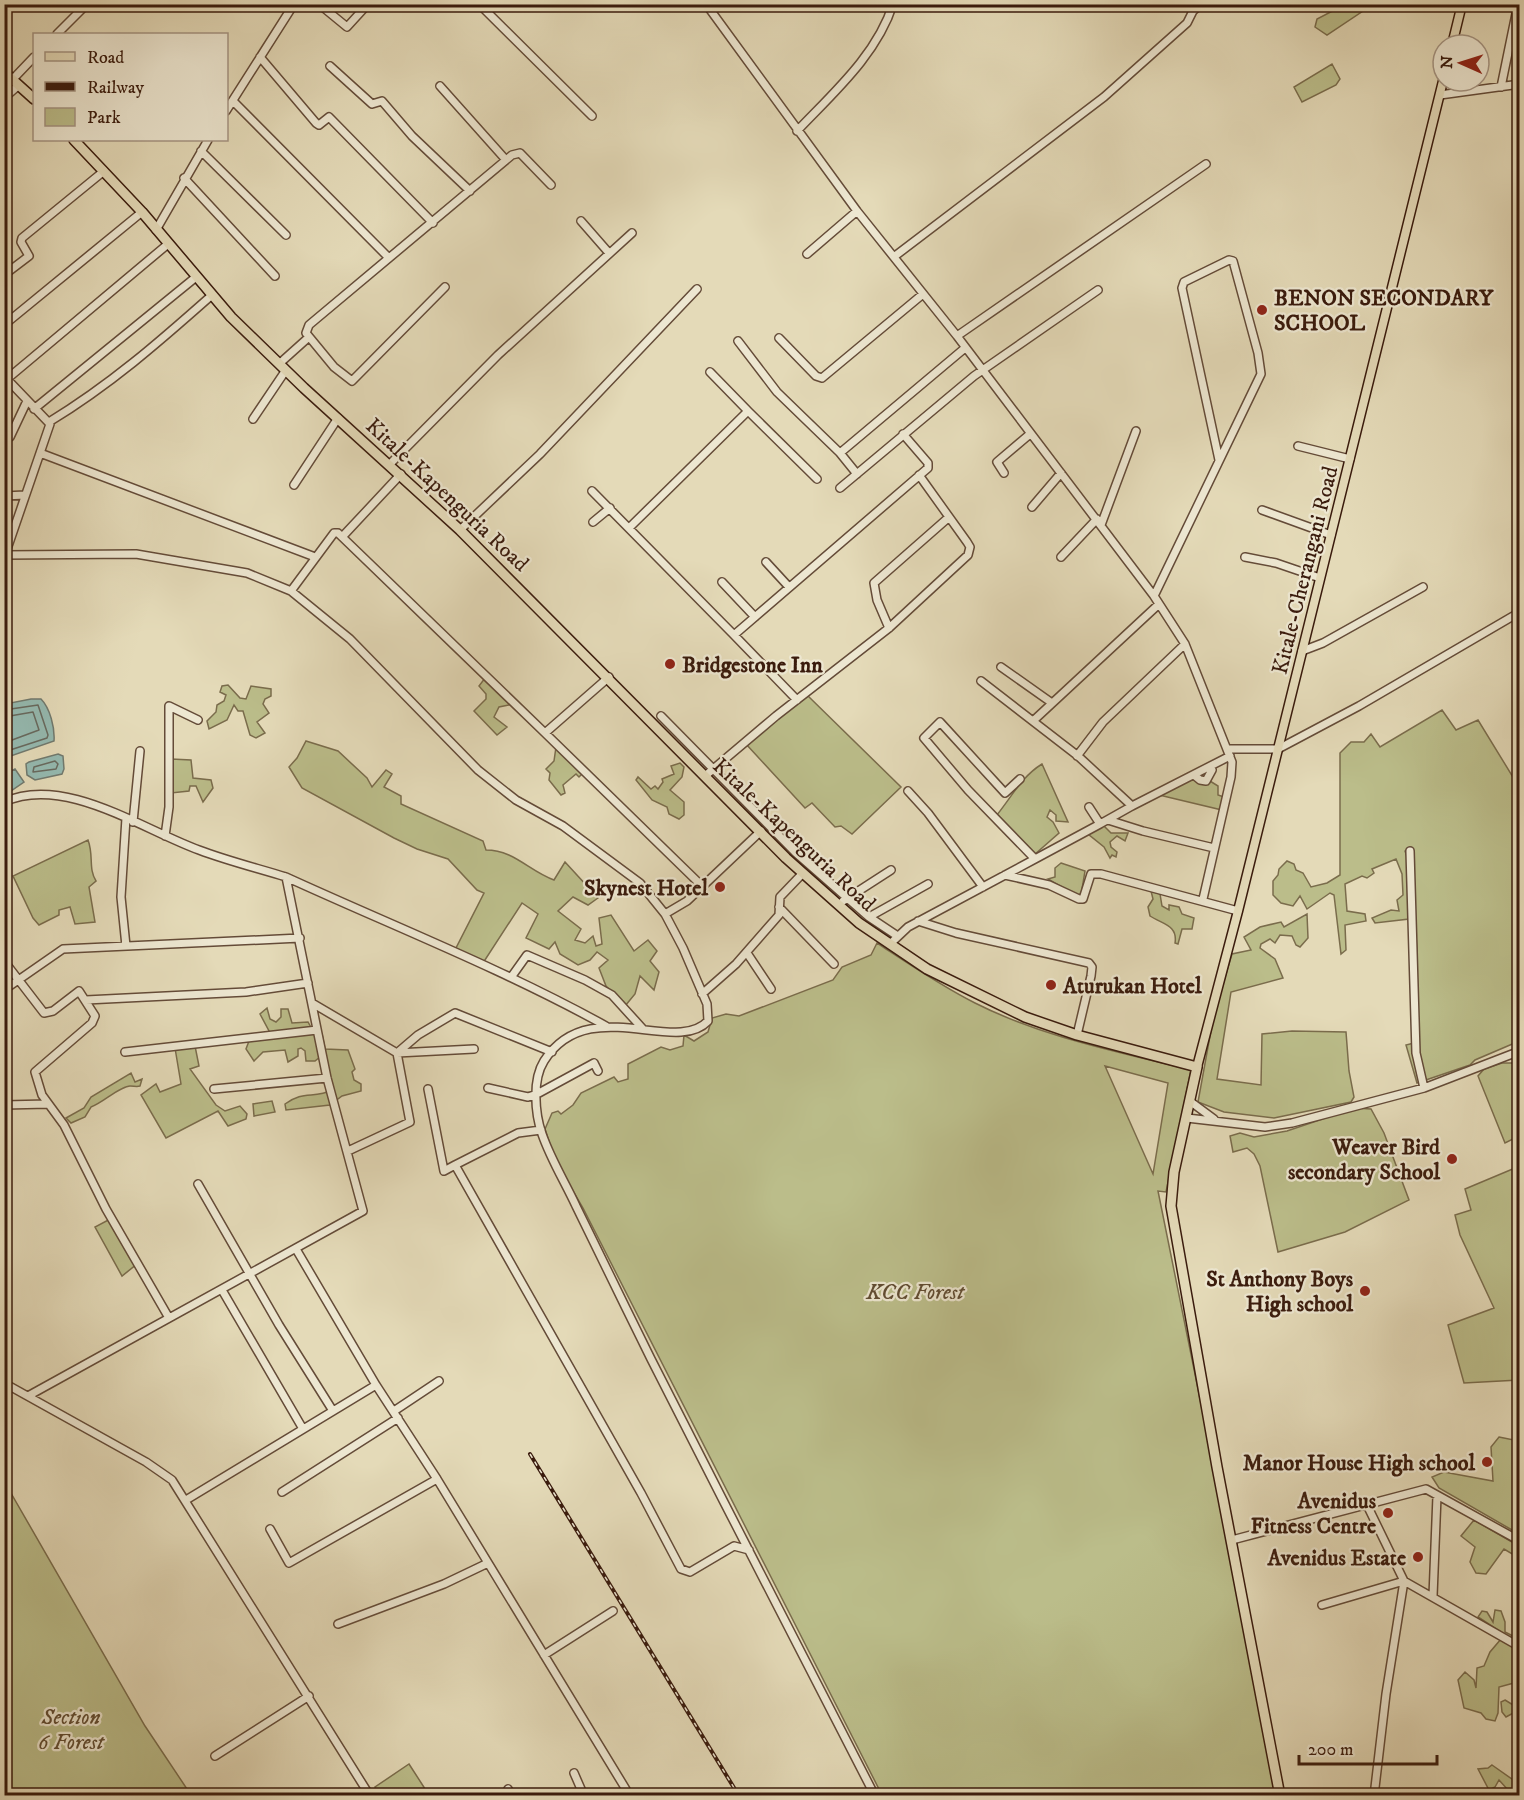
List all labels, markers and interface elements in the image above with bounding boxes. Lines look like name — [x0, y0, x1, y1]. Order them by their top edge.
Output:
legend — [33, 33, 228, 141]
north arrow — [1431, 33, 1491, 93]
text: Road — [87, 47, 124, 69]
text: N — [1437, 55, 1457, 69]
text: Railway — [87, 77, 145, 99]
text: Park — [87, 107, 121, 129]
place label: BENON SECONDARY SCHOOL — [1274, 285, 1494, 337]
marker: BENON SECONDARY SCHOOL — [1255, 303, 1269, 317]
street label: Kitale-Kapenguria Road — [360, 413, 534, 578]
street label: Kitale-Cherangani Road — [1267, 463, 1344, 677]
place label: Bridgestone Inn — [682, 652, 823, 679]
marker: Bridgestone Inn — [663, 657, 677, 671]
street label: Kitale-Kapenguria Road — [707, 753, 881, 918]
place label: Skynest Hotel — [584, 875, 708, 902]
marker: Skynest Hotel — [713, 880, 727, 894]
place label: Aturukan Hotel — [1062, 973, 1202, 1000]
marker: Aturukan Hotel — [1044, 978, 1058, 992]
place label: Weaver Bird secondary School — [1288, 1134, 1441, 1186]
marker: Weaver Bird secondary School — [1445, 1152, 1459, 1166]
place label: St Anthony Boys High school — [1206, 1266, 1354, 1318]
park label: KCC Forest — [865, 1279, 965, 1306]
marker: St Anthony Boys High school — [1358, 1284, 1372, 1298]
place label: Manor House High school — [1243, 1450, 1475, 1477]
marker: Manor House High school — [1480, 1455, 1494, 1469]
place label: Avenidus Fitness Centre — [1250, 1488, 1377, 1540]
marker: Avenidus Fitness Centre — [1381, 1506, 1395, 1520]
place label: Avenidus Estate — [1266, 1545, 1406, 1572]
marker: Avenidus Estate — [1411, 1550, 1425, 1564]
park label: Section 6 Forest — [38, 1704, 105, 1756]
scale bar — [1299, 1728, 1437, 1766]
text: 200 m — [1308, 1739, 1354, 1761]

